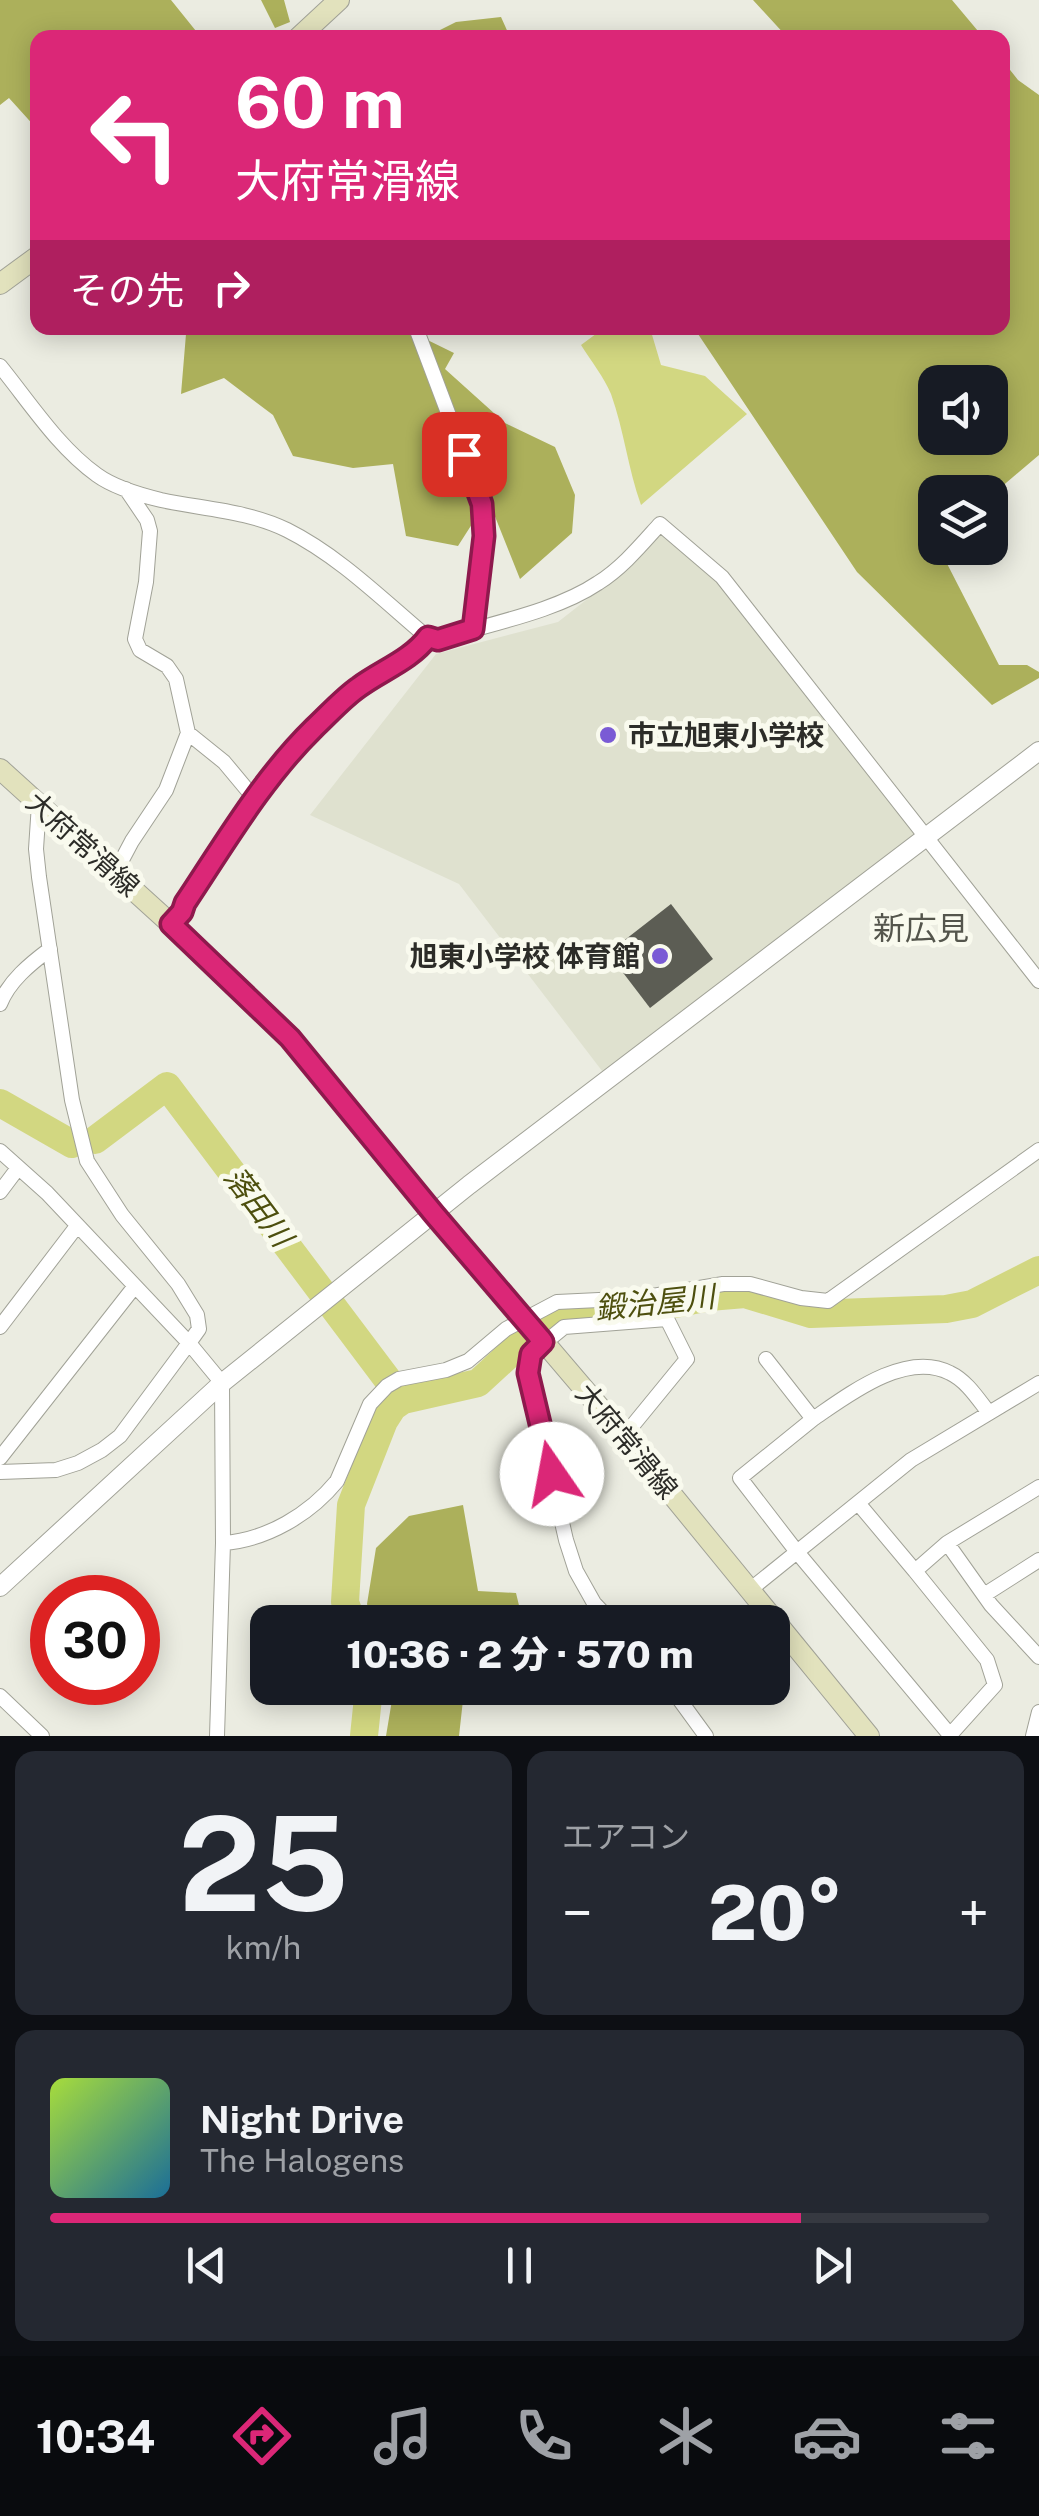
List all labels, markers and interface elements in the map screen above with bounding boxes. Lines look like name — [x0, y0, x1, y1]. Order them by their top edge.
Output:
text: 60 m — [235, 61, 405, 144]
icon: left — [70, 70, 200, 200]
text: 大府常滑線 — [235, 154, 460, 207]
icon: right — [204, 260, 259, 315]
text: その先 — [70, 268, 184, 313]
map controls — [918, 365, 1008, 565]
button: sound — [918, 365, 1008, 455]
pin — [422, 412, 507, 497]
icon: arrive — [437, 427, 492, 482]
button: layers — [918, 475, 1008, 565]
place label: 市立旭東小学校 — [628, 718, 824, 751]
marker: 市立旭東小学校 — [597, 724, 619, 746]
street label: 大府常滑線 — [20, 785, 146, 903]
district label: 新広見 — [873, 910, 969, 947]
place label: 旭東小学校 体育館 — [410, 939, 640, 972]
marker: 旭東小学校 体育館 — [649, 945, 671, 967]
water label: 落田川 — [217, 1160, 302, 1256]
water label: 鍛治屋川 — [593, 1278, 719, 1326]
street label: 大府常滑線 — [570, 1376, 685, 1505]
position arrow — [500, 1422, 604, 1526]
speed limit sign: 30 — [30, 1575, 160, 1705]
text: 10:36 · 2 分 · 570 m — [346, 1632, 694, 1677]
text: 25 — [178, 1788, 349, 1940]
text: エアコン — [562, 1818, 690, 1855]
text: 20° — [708, 1869, 843, 1957]
text: − — [562, 1881, 593, 1945]
text: + — [958, 1881, 989, 1945]
text: km/h — [226, 1929, 301, 1966]
text: Night Drive — [200, 2097, 404, 2142]
text: The Halogens — [200, 2142, 404, 2179]
icon: previous — [179, 2238, 234, 2293]
icon: pause — [492, 2238, 547, 2293]
icon: next — [805, 2238, 860, 2293]
icon: directions — [227, 2401, 297, 2471]
icon: music — [368, 2401, 438, 2471]
icon: phone — [509, 2401, 579, 2471]
icon: climate — [651, 2401, 721, 2471]
icon: car — [792, 2401, 862, 2471]
icon: filters — [933, 2401, 1003, 2471]
text: 10:34 — [36, 2410, 155, 2463]

